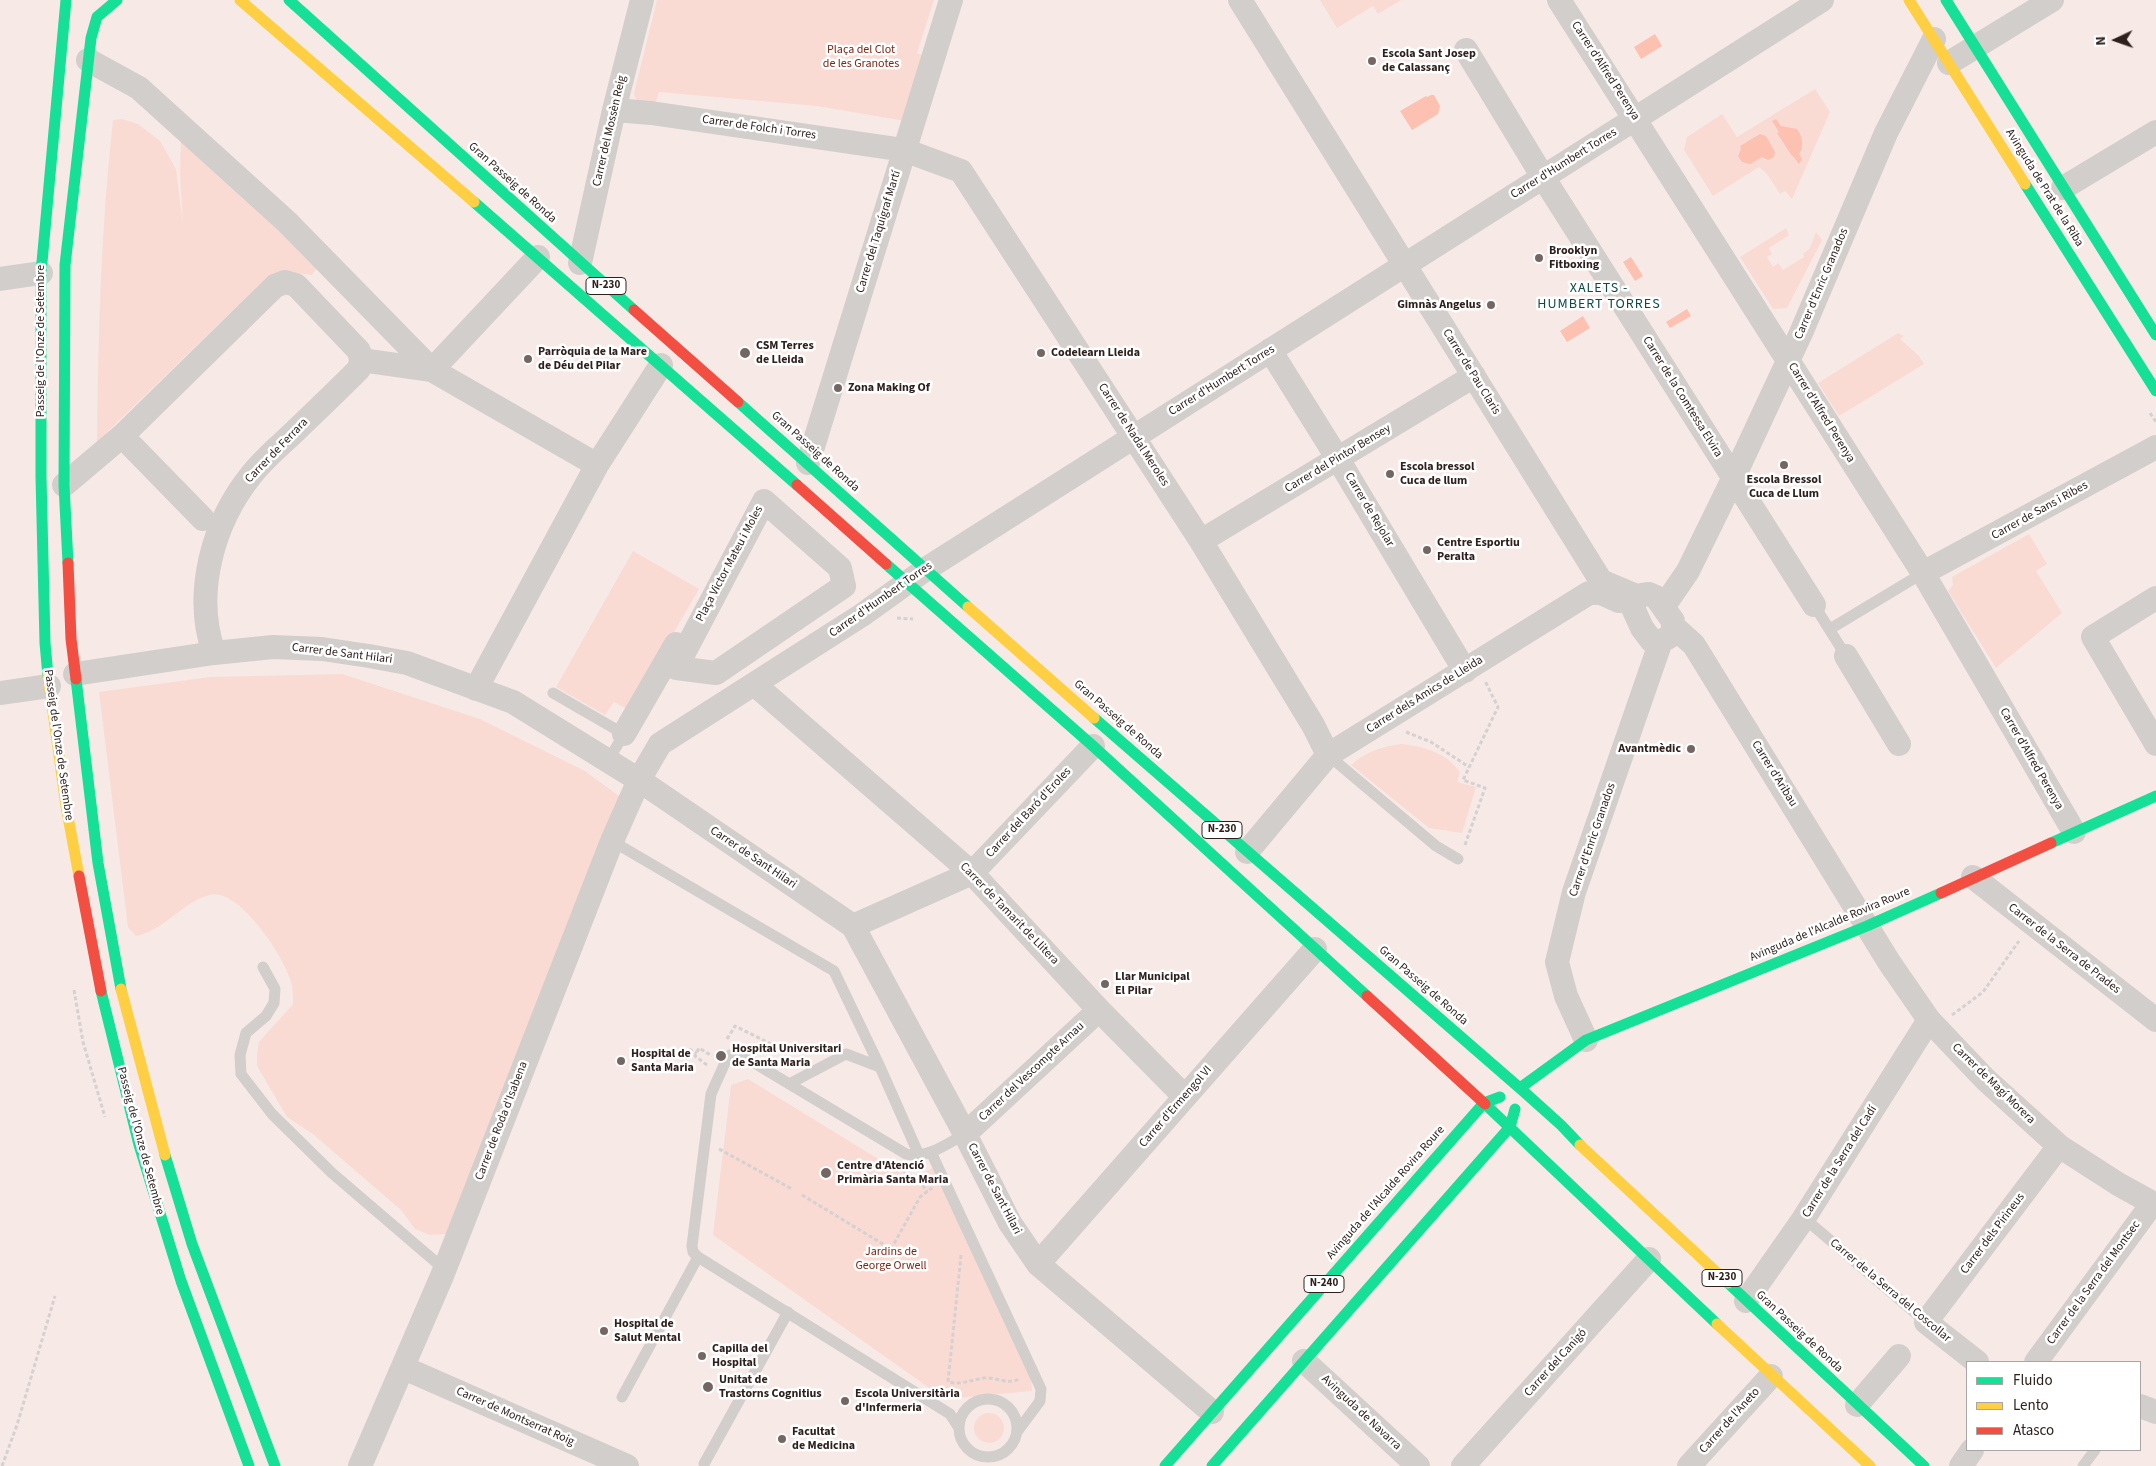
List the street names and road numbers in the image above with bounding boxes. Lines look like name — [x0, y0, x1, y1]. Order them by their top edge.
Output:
street label: Carrer d'Alfred Perenya — [1568, 19, 1642, 123]
street label: Carrer del Mossèn Reig — [590, 74, 630, 188]
street label: Carrer de Folch i Torres — [701, 113, 817, 143]
street label: Carrer d'Humbert Torres — [1508, 126, 1620, 202]
street label: Avinguda de Prat de la Riba — [2002, 126, 2086, 250]
street label: Gran Passeig de Ronda — [465, 140, 559, 226]
street label: Carrer del Taquígraf Martí — [854, 169, 904, 295]
street label: Carrer d'Enric Granados — [1792, 226, 1852, 342]
street label: Passeig de l'Onze de Setembre — [34, 265, 48, 417]
road number: N-230 — [586, 278, 626, 294]
street label: Carrer de Pau Claris — [1439, 327, 1503, 417]
street label: Carrer de la Comtessa Elvira — [1639, 334, 1725, 460]
street label: Carrer d'Humbert Torres — [1166, 343, 1278, 419]
street label: Carrer d'Alfred Perenya — [1784, 360, 1858, 466]
street label: Carrer de Nadal Meroles — [1094, 381, 1172, 489]
street label: Gran Passeig de Ronda — [768, 409, 862, 495]
street label: Carrer de Ferrara — [243, 416, 311, 486]
street label: Carrer del Pintor Bensey — [1282, 422, 1394, 496]
street label: Carrer de Rejolar — [1341, 470, 1397, 550]
street label: Carrer de Sans i Ribes — [1989, 479, 2091, 543]
street label: Plaça Victor Mateu i Moles — [693, 504, 767, 624]
street label: Carrer d'Humbert Torres — [827, 559, 935, 641]
street label: Carrer de Sant Hilari — [291, 641, 393, 667]
street label: Carrer dels Amics de Lleida — [1364, 653, 1486, 737]
street label: Passeig de l'Onze de Setembre — [40, 669, 76, 821]
street label: Gran Passeig de Ronda — [1070, 677, 1166, 763]
street label: Carrer d'Alfred Perenya — [1996, 706, 2066, 812]
street label: Carrer d'Aribau — [1748, 738, 1800, 810]
street label: Carrer del Baró d'Eroles — [983, 765, 1075, 861]
street label: Carrer d'Enric Granados — [1567, 781, 1619, 899]
road number: N-230 — [1202, 822, 1242, 838]
street label: Carrer de Sant Hilari — [707, 824, 799, 892]
street label: Carrer de Tamarit de Llitera — [956, 860, 1062, 968]
street label: Avinguda de l'Alcalde Rovira Roure — [1748, 885, 1912, 965]
street label: Carrer de la Serra de Prades — [2005, 901, 2123, 997]
street label: Gran Passeig de Ronda — [1375, 943, 1471, 1029]
street label: Carrer del Vescompte Arnau — [976, 1019, 1088, 1125]
street label: Carrer de Magí Morera — [1948, 1041, 2038, 1127]
street label: Carrer de Roda d'Isabena — [473, 1060, 531, 1182]
street label: Carrer d'Ermengol VI — [1137, 1063, 1215, 1151]
street label: Passeig de l'Onze de Setembre — [113, 1066, 167, 1216]
street label: Carrer de la Serra del Cadí — [1800, 1103, 1880, 1221]
street label: Avinguda de l'Alcalde Rovira Roure — [1324, 1123, 1448, 1263]
street label: Carrer de Sant Hilari — [964, 1141, 1024, 1237]
street label: Carrer dels Pirineus — [1958, 1191, 2028, 1277]
street label: Carrer de la Serra del Montsec — [2044, 1218, 2144, 1348]
street label: Carrer de la Serra del Coscollar — [1827, 1236, 1953, 1346]
road number: N-230 — [1702, 1270, 1742, 1286]
road number: N-240 — [1304, 1276, 1344, 1292]
street label: Gran Passeig de Ronda — [1753, 1288, 1845, 1376]
street label: Carrer del Canigó — [1522, 1326, 1590, 1400]
street label: Avinguda de Navarra — [1318, 1372, 1404, 1454]
street label: Carrer de Montserrat Roig — [454, 1384, 576, 1450]
street label: Carrer de l'Aneto — [1697, 1385, 1763, 1457]

